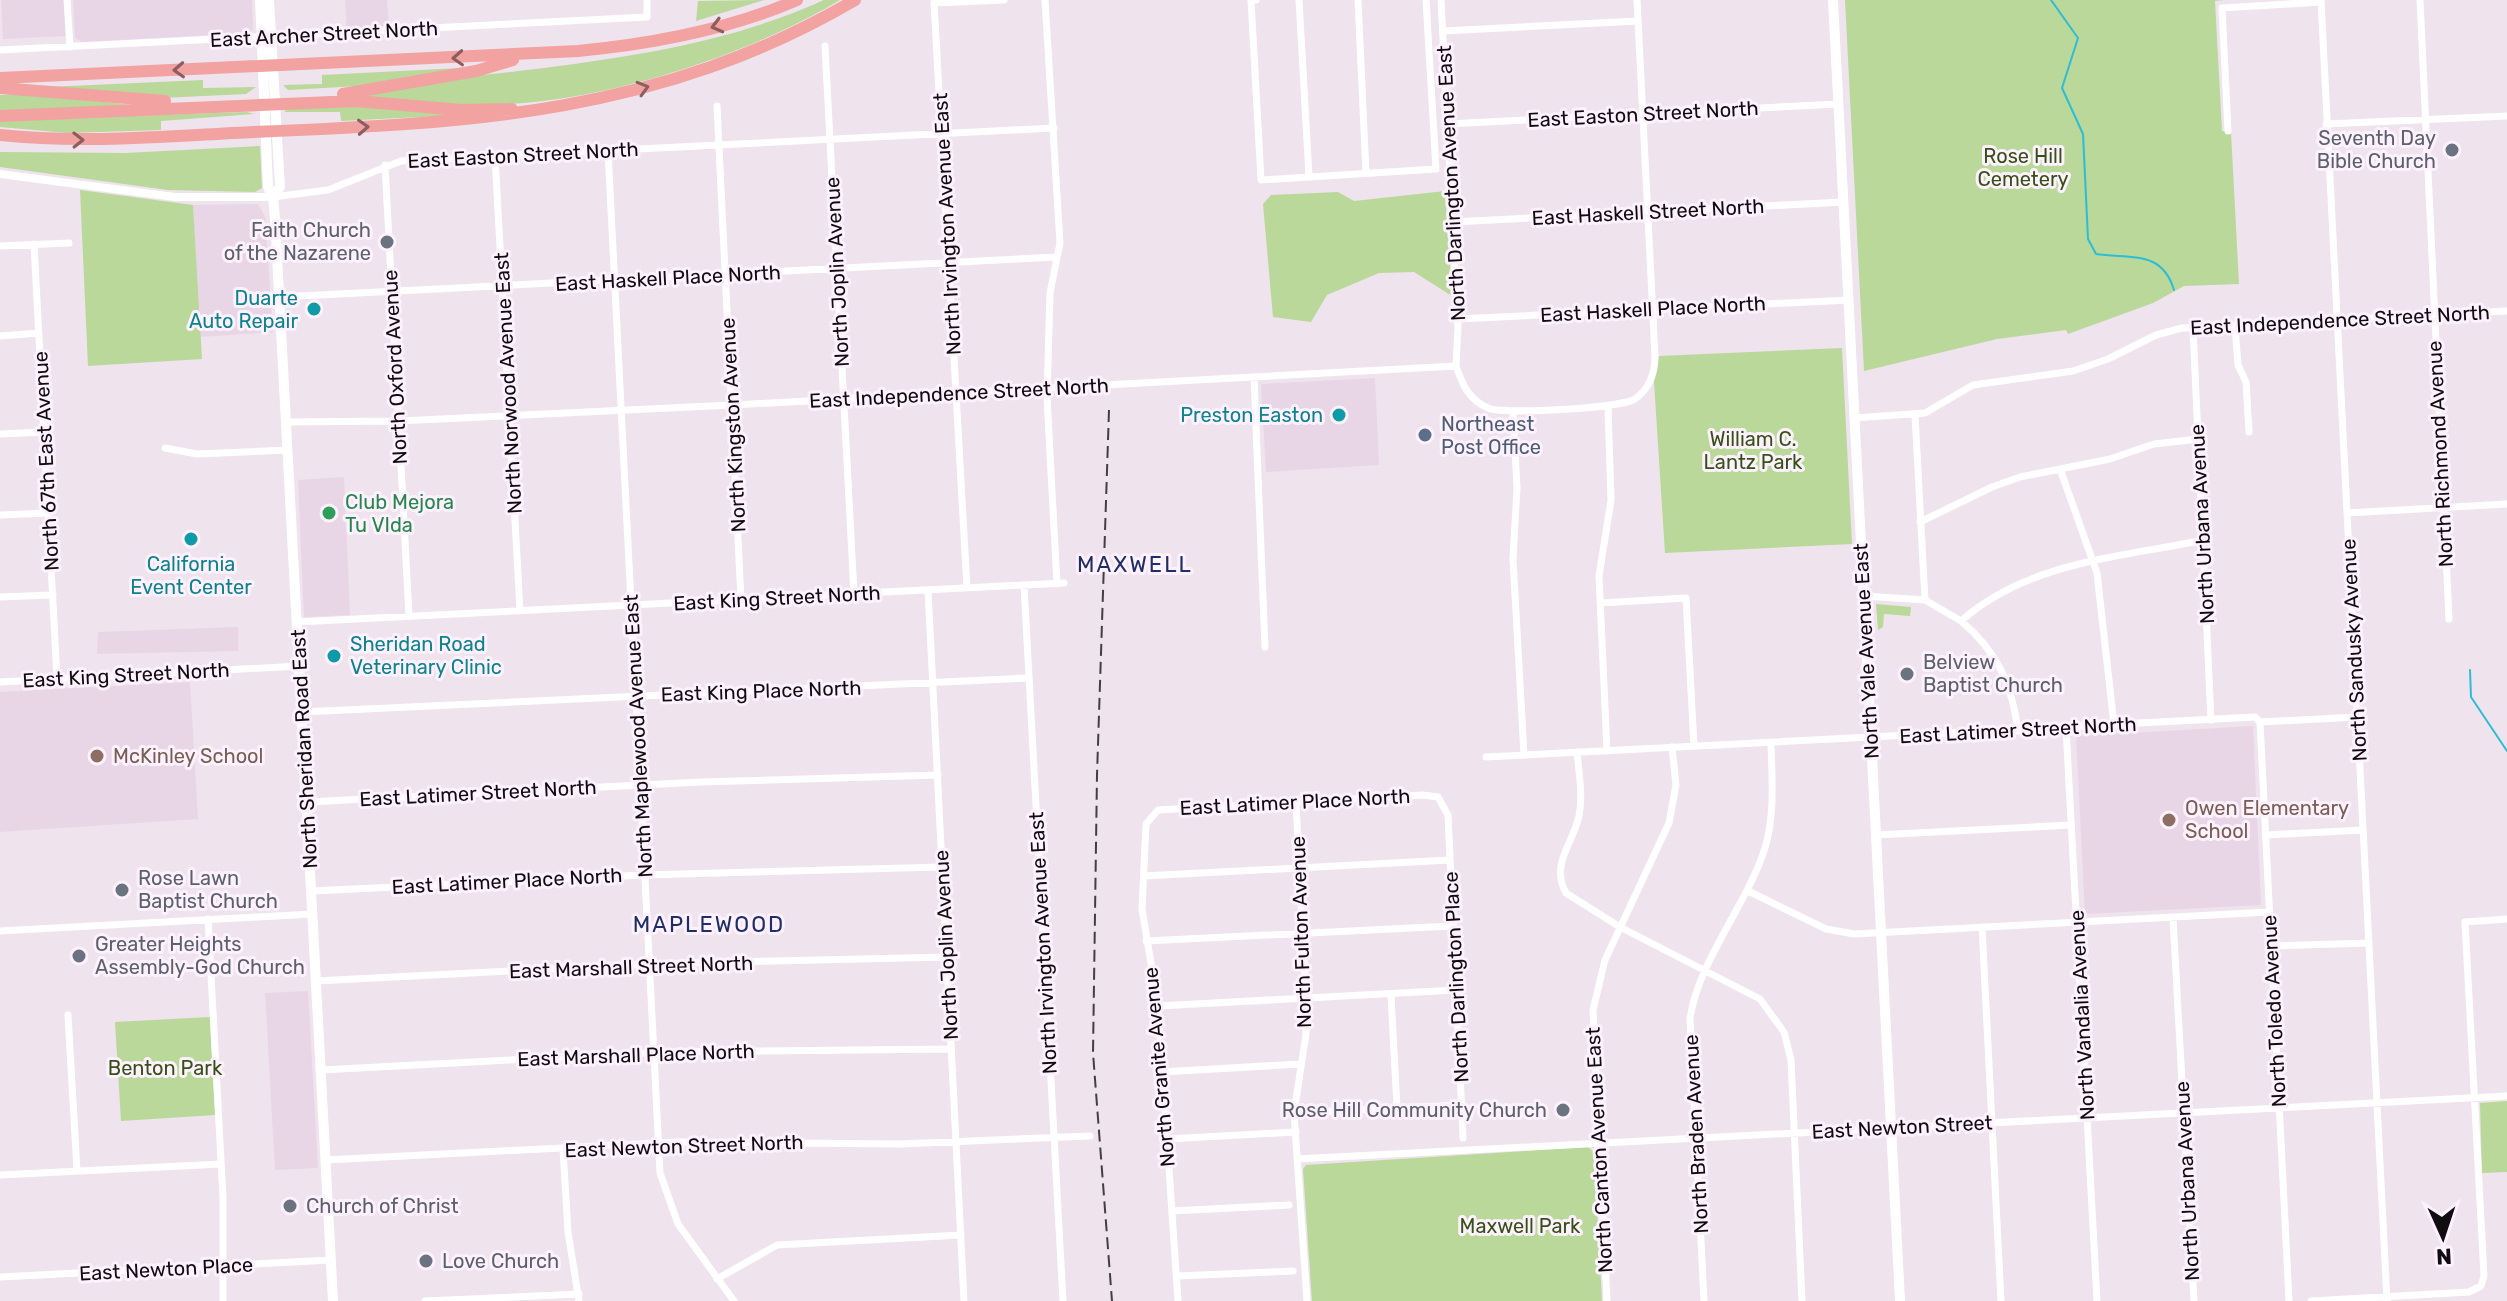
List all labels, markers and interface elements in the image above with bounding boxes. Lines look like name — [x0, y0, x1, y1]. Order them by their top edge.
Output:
street label: East Archer Street North — [209, 16, 439, 52]
one-way arrow — [710, 17, 724, 34]
street label: North Darlington Avenue East — [1432, 44, 1470, 321]
one-way arrow — [451, 49, 464, 66]
one-way arrow — [172, 62, 184, 79]
one-way arrow — [635, 81, 649, 98]
street label: North Irvington Avenue East — [928, 92, 966, 356]
street label: East Easton Street North — [1527, 96, 1759, 132]
one-way arrow — [357, 119, 370, 136]
place label: Seventh Day Bible Church — [2317, 126, 2436, 173]
one-way arrow — [72, 131, 85, 149]
street label: East Easton Street North — [407, 137, 639, 173]
marker: Seventh Day Bible Church — [2443, 141, 2461, 159]
park label: Rose Hill Cemetery — [1977, 144, 2069, 191]
street label: North Joplin Avenue — [820, 176, 854, 368]
street label: East Haskell Street North — [1531, 194, 1765, 230]
place label: Faith Church of the Nazarene — [224, 218, 371, 265]
marker: Faith Church of the Nazarene — [378, 233, 396, 251]
street label: North Norwood Avenue East — [489, 251, 527, 514]
street label: East Haskell Place North — [554, 260, 782, 296]
street label: North Oxford Avenue — [378, 269, 412, 465]
place label: Duarte Auto Repair — [189, 286, 298, 333]
street label: East Haskell Place North — [1539, 291, 1767, 327]
marker: Duarte Auto Repair — [305, 300, 323, 318]
street label: East Independence Street North — [2190, 300, 2490, 340]
street label: North Kingston Avenue — [715, 317, 751, 533]
street label: North Richmond Avenue — [2422, 340, 2458, 568]
street label: North 67th East Avenue — [28, 350, 64, 572]
street label: East Independence Street North — [809, 373, 1109, 413]
place label: Preston Easton — [1180, 403, 1323, 427]
marker: Preston Easton — [1330, 406, 1348, 424]
place label: Northeast Post Office — [1441, 412, 1541, 459]
street label: North Urbana Avenue — [2185, 423, 2219, 625]
marker: Northeast Post Office — [1416, 426, 1434, 444]
park label: William C. Lantz Park — [1704, 427, 1803, 474]
place label: Club Mejora Tu VIda — [345, 490, 454, 537]
marker: Club Mejora Tu VIda — [320, 504, 338, 522]
marker: California Event Center — [182, 530, 200, 548]
street label: North Sandusky Avenue — [2336, 538, 2372, 762]
street label: North Yale Avenue East — [1848, 542, 1884, 759]
district label: MAXWELL — [1077, 551, 1193, 578]
place label: California Event Center — [130, 552, 252, 599]
street label: East King Street North — [673, 581, 881, 615]
street label: North Maplewood Avenue East — [619, 594, 657, 878]
street label: North Sheridan Road East — [286, 629, 322, 869]
place label: Sheridan Road Veterinary Clinic — [350, 632, 502, 679]
marker: Sheridan Road Veterinary Clinic — [325, 647, 343, 665]
place label: Belview Baptist Church — [1923, 650, 2063, 697]
street label: East King Street North — [22, 658, 230, 692]
marker: Belview Baptist Church — [1898, 665, 1916, 683]
street label: East King Place North — [660, 676, 862, 706]
street label: East Latimer Street North — [1899, 712, 2137, 748]
place label: McKinley School — [113, 744, 263, 768]
marker: McKinley School — [88, 747, 106, 765]
street label: East Latimer Street North — [359, 775, 597, 811]
street label: East Latimer Place North — [1179, 784, 1411, 820]
place label: Owen Elementary School — [2185, 796, 2349, 843]
street label: North Irvington Avenue East — [1024, 811, 1062, 1075]
marker: Owen Elementary School — [2160, 811, 2178, 829]
street label: North Fulton Avenue — [1286, 836, 1316, 1028]
street label: North Joplin Avenue — [929, 849, 963, 1041]
street label: East Latimer Place North — [391, 863, 623, 899]
place label: Rose Lawn Baptist Church — [138, 866, 278, 913]
street label: North Darlington Place — [1438, 871, 1474, 1083]
marker: Rose Lawn Baptist Church — [113, 881, 131, 899]
street label: North Vandalia Avenue — [2065, 909, 2099, 1121]
district label: MAPLEWOOD — [633, 911, 785, 938]
street label: North Toledo Avenue — [2257, 914, 2291, 1108]
place label: Greater Heights Assembly-God Church — [95, 932, 305, 979]
marker: Greater Heights Assembly-God Church — [70, 947, 88, 965]
street label: East Marshall Street North — [508, 951, 754, 983]
street label: North Granite Avenue — [1138, 966, 1180, 1168]
street label: North Canton Avenue East — [1581, 1026, 1617, 1274]
street label: North Braden Avenue — [1679, 1034, 1713, 1234]
street label: East Marshall Place North — [517, 1039, 755, 1071]
park label: Benton Park — [108, 1056, 223, 1080]
street label: North Urbana Avenue — [2170, 1080, 2204, 1282]
place label: Rose Hill Community Church — [1282, 1098, 1547, 1122]
marker: Rose Hill Community Church — [1554, 1101, 1572, 1119]
street label: East Newton Street — [1811, 1110, 1993, 1144]
street label: East Newton Street North — [564, 1130, 804, 1162]
place label: Church of Christ — [306, 1194, 459, 1218]
marker: Church of Christ — [281, 1197, 299, 1215]
north arrow — [2403, 1197, 2483, 1277]
park label: Maxwell Park — [1460, 1214, 1581, 1238]
text: N — [2435, 1243, 2453, 1270]
place label: Love Church — [442, 1249, 559, 1273]
street label: East Newton Place — [78, 1252, 254, 1286]
marker: Love Church — [417, 1252, 435, 1270]

